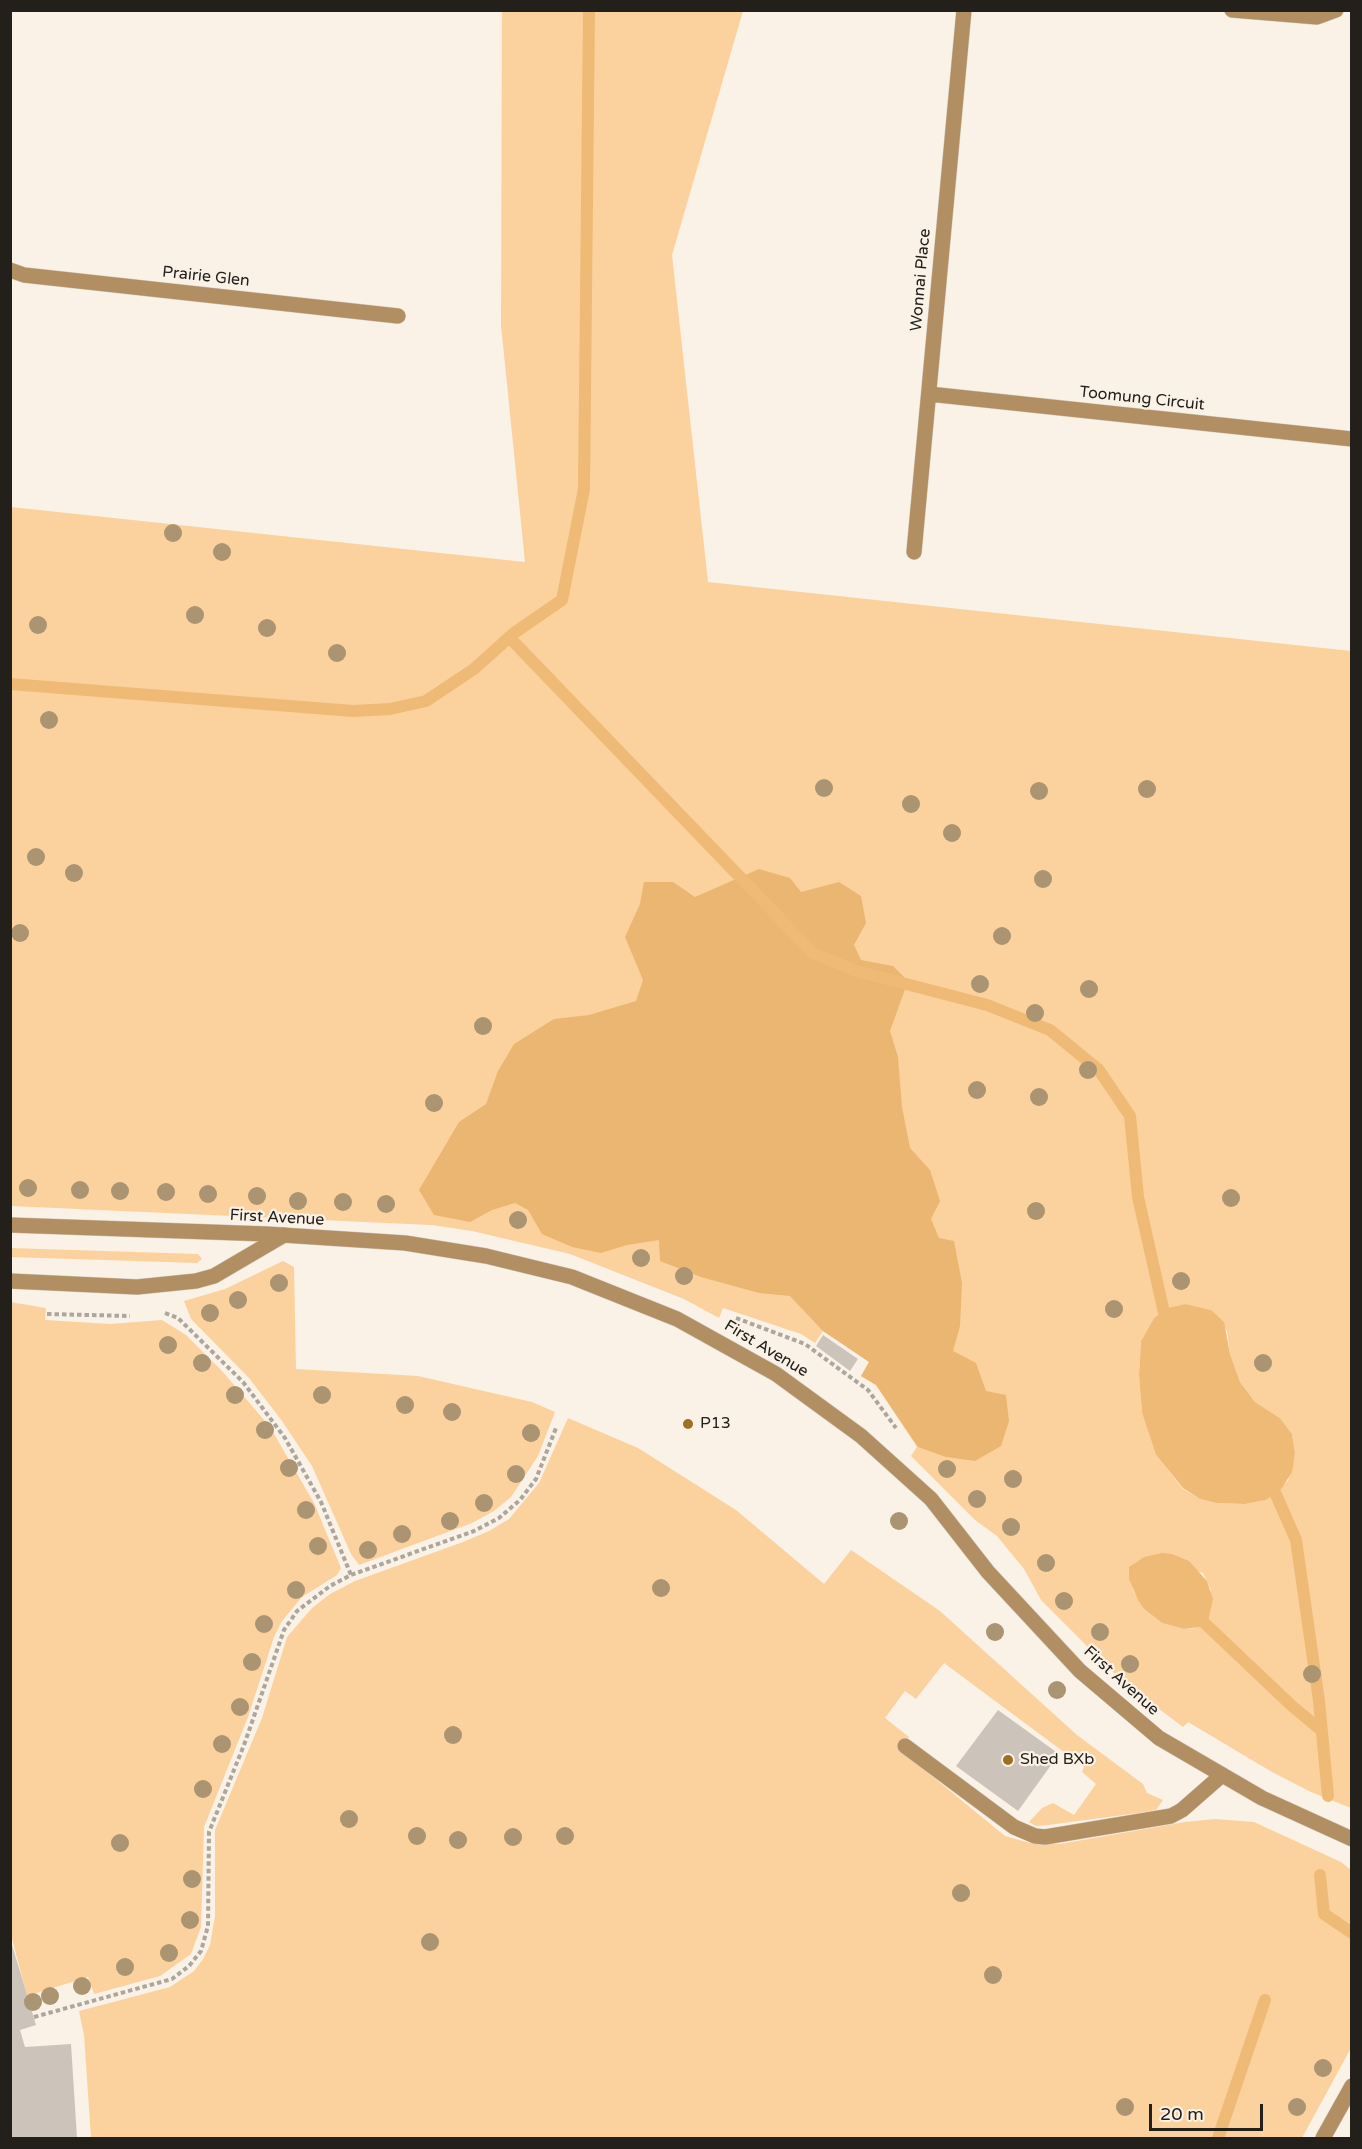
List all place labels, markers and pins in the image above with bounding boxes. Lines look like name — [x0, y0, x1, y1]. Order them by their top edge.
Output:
place label: P13 — [700, 1414, 731, 1434]
marker: P13 — [681, 1417, 695, 1431]
place label: Shed BXb — [1020, 1750, 1094, 1770]
marker: Shed BXb — [1001, 1753, 1015, 1767]

